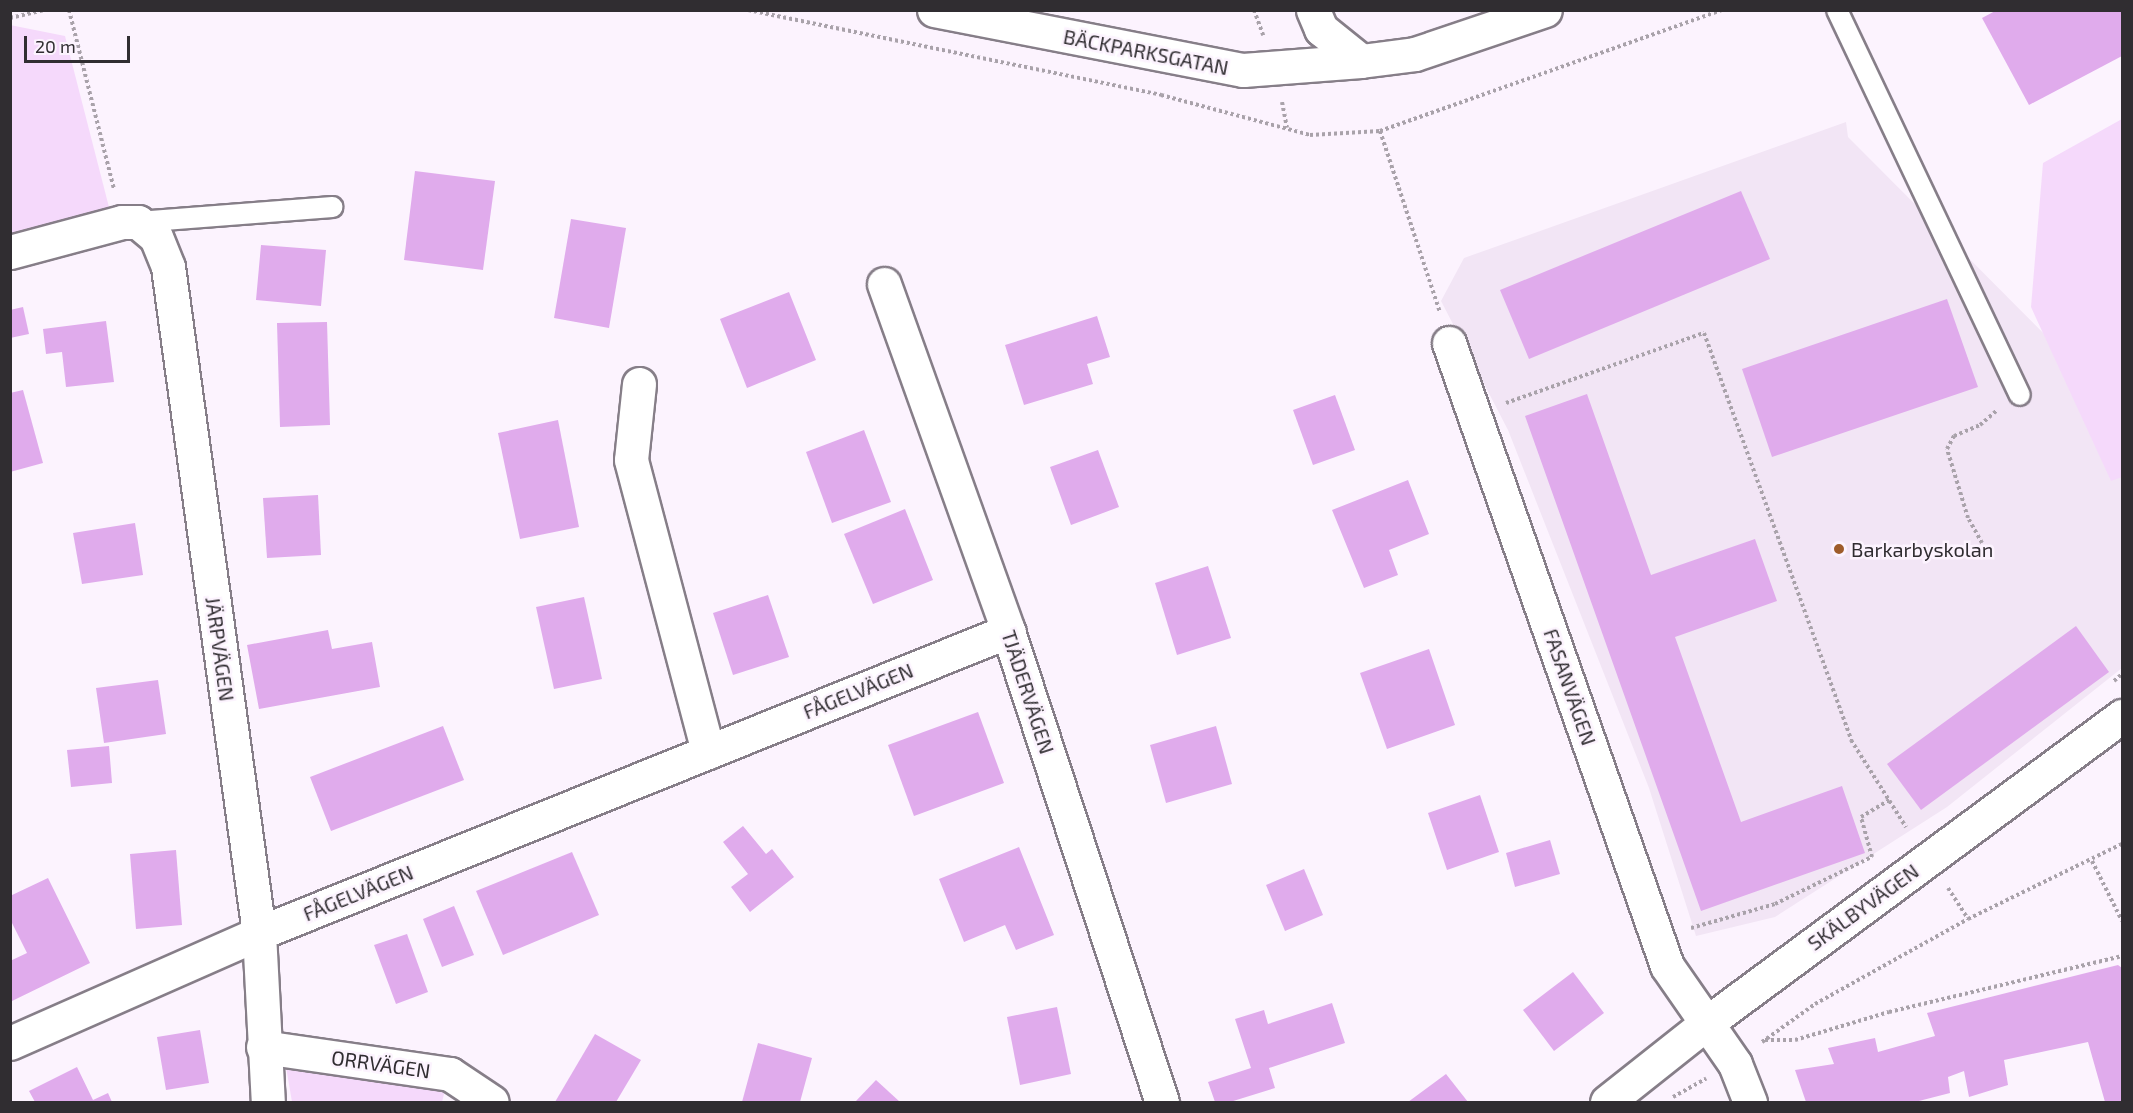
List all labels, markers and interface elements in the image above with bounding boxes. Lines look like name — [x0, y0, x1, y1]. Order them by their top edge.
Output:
scale bar — [27, 24, 134, 62]
street label: BÄCKPARKSGATAN — [1061, 24, 1231, 80]
text: 20 m — [35, 35, 76, 57]
place label: Barkarbyskolan — [1851, 537, 1993, 561]
marker: Barkarbyskolan — [1832, 542, 1846, 556]
street label: JÄRPVÄGEN — [201, 595, 239, 703]
street label: FASANVÄGEN — [1539, 626, 1601, 748]
street label: TJÄDERVÄGEN — [997, 627, 1059, 757]
street label: FÅGELVÄGEN — [800, 658, 916, 724]
street label: SKÄLBYVÄGEN — [1803, 859, 1923, 955]
street label: FÅGELVÄGEN — [300, 860, 416, 926]
street label: ORRVÄGEN — [330, 1045, 432, 1083]

